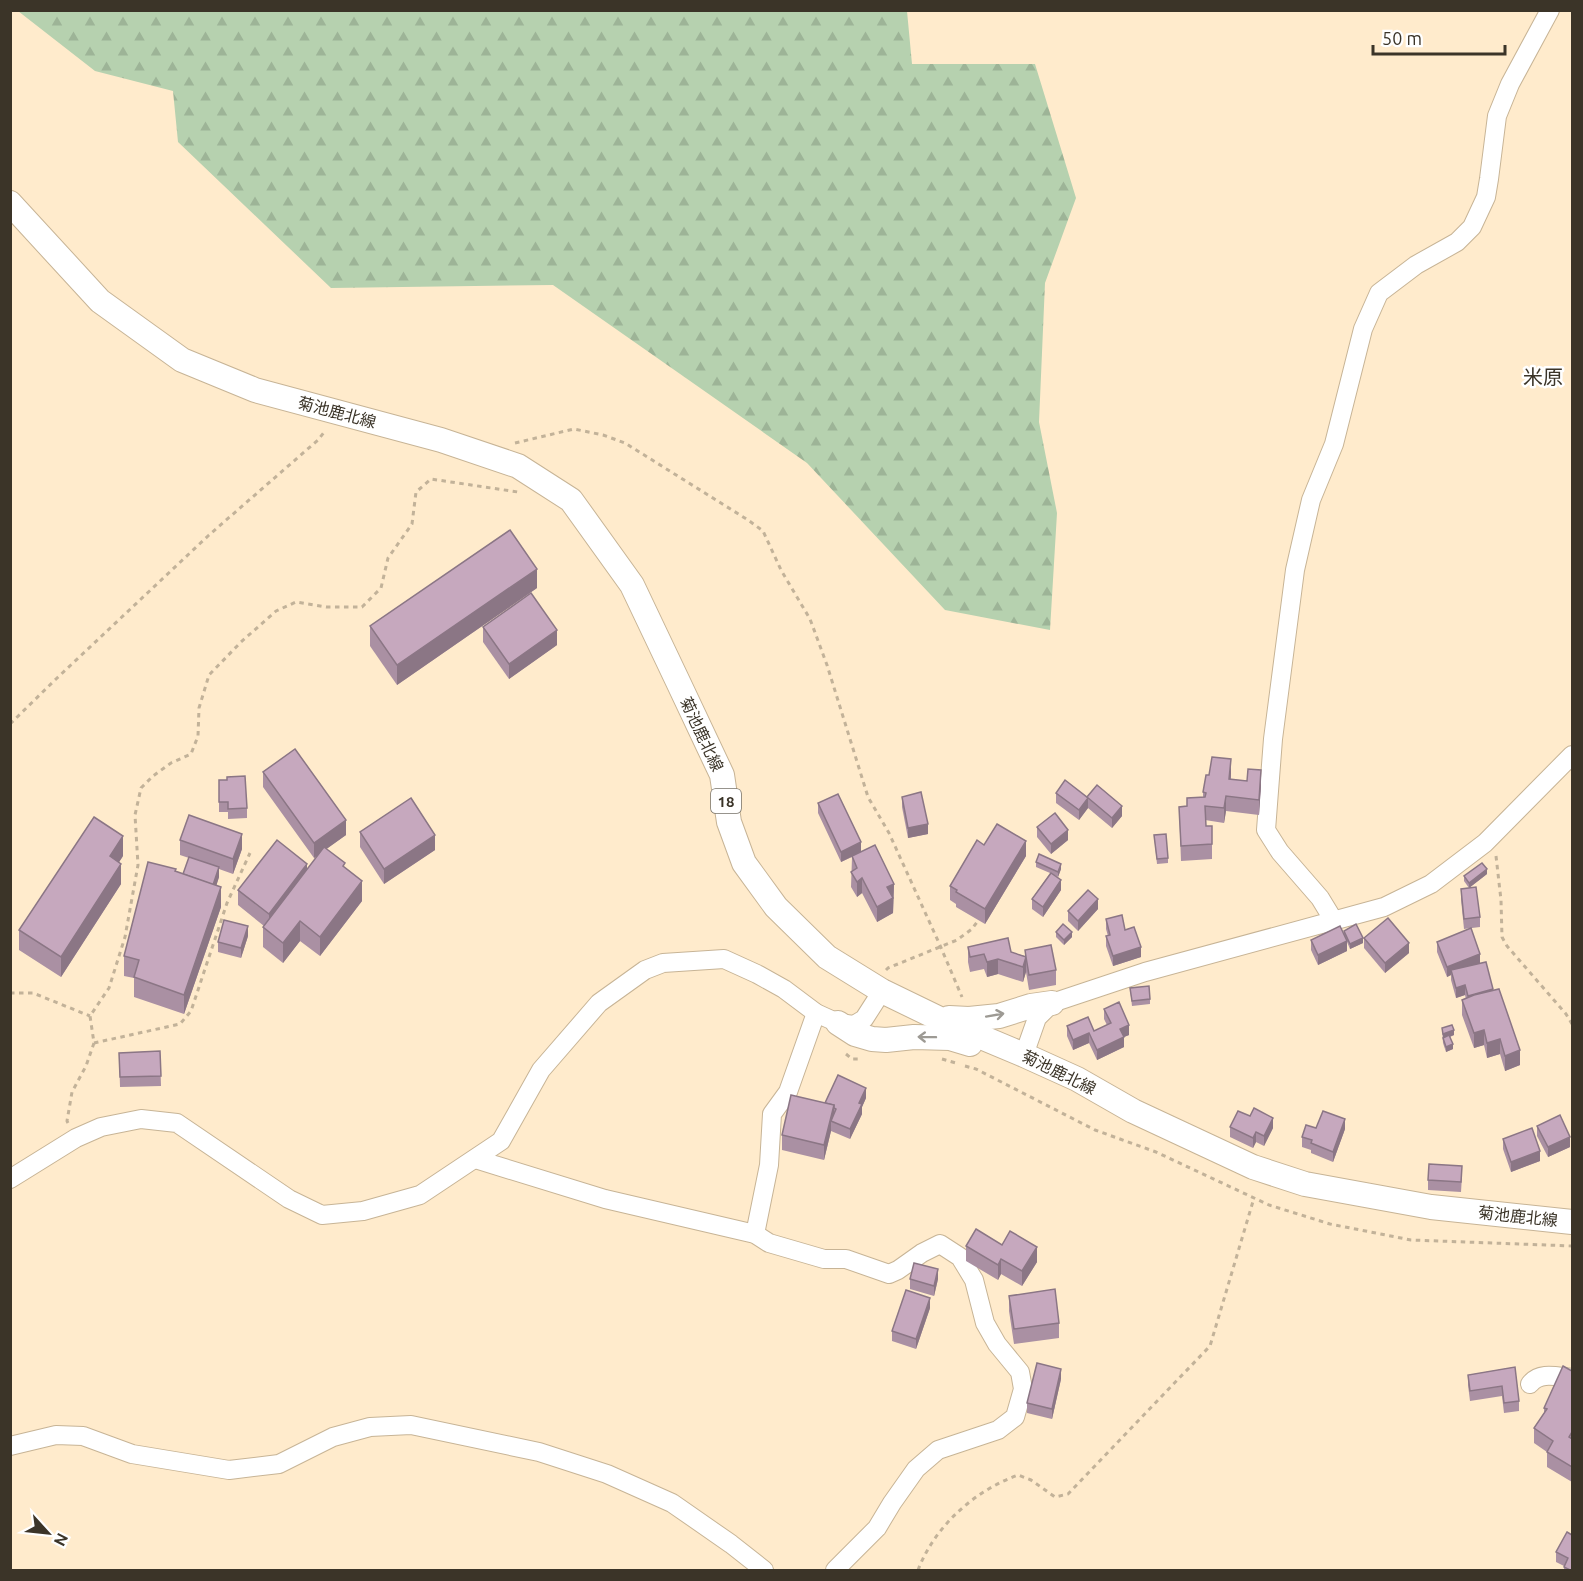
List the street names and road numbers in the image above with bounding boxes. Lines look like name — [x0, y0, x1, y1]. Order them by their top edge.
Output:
street label: 菊池鹿北線 — [296, 393, 378, 431]
street label: 菊池鹿北線 — [677, 694, 727, 774]
road number: 18 — [711, 789, 741, 813]
street label: 菊池鹿北線 — [1019, 1046, 1099, 1098]
street label: 菊池鹿北線 — [1477, 1203, 1559, 1229]

